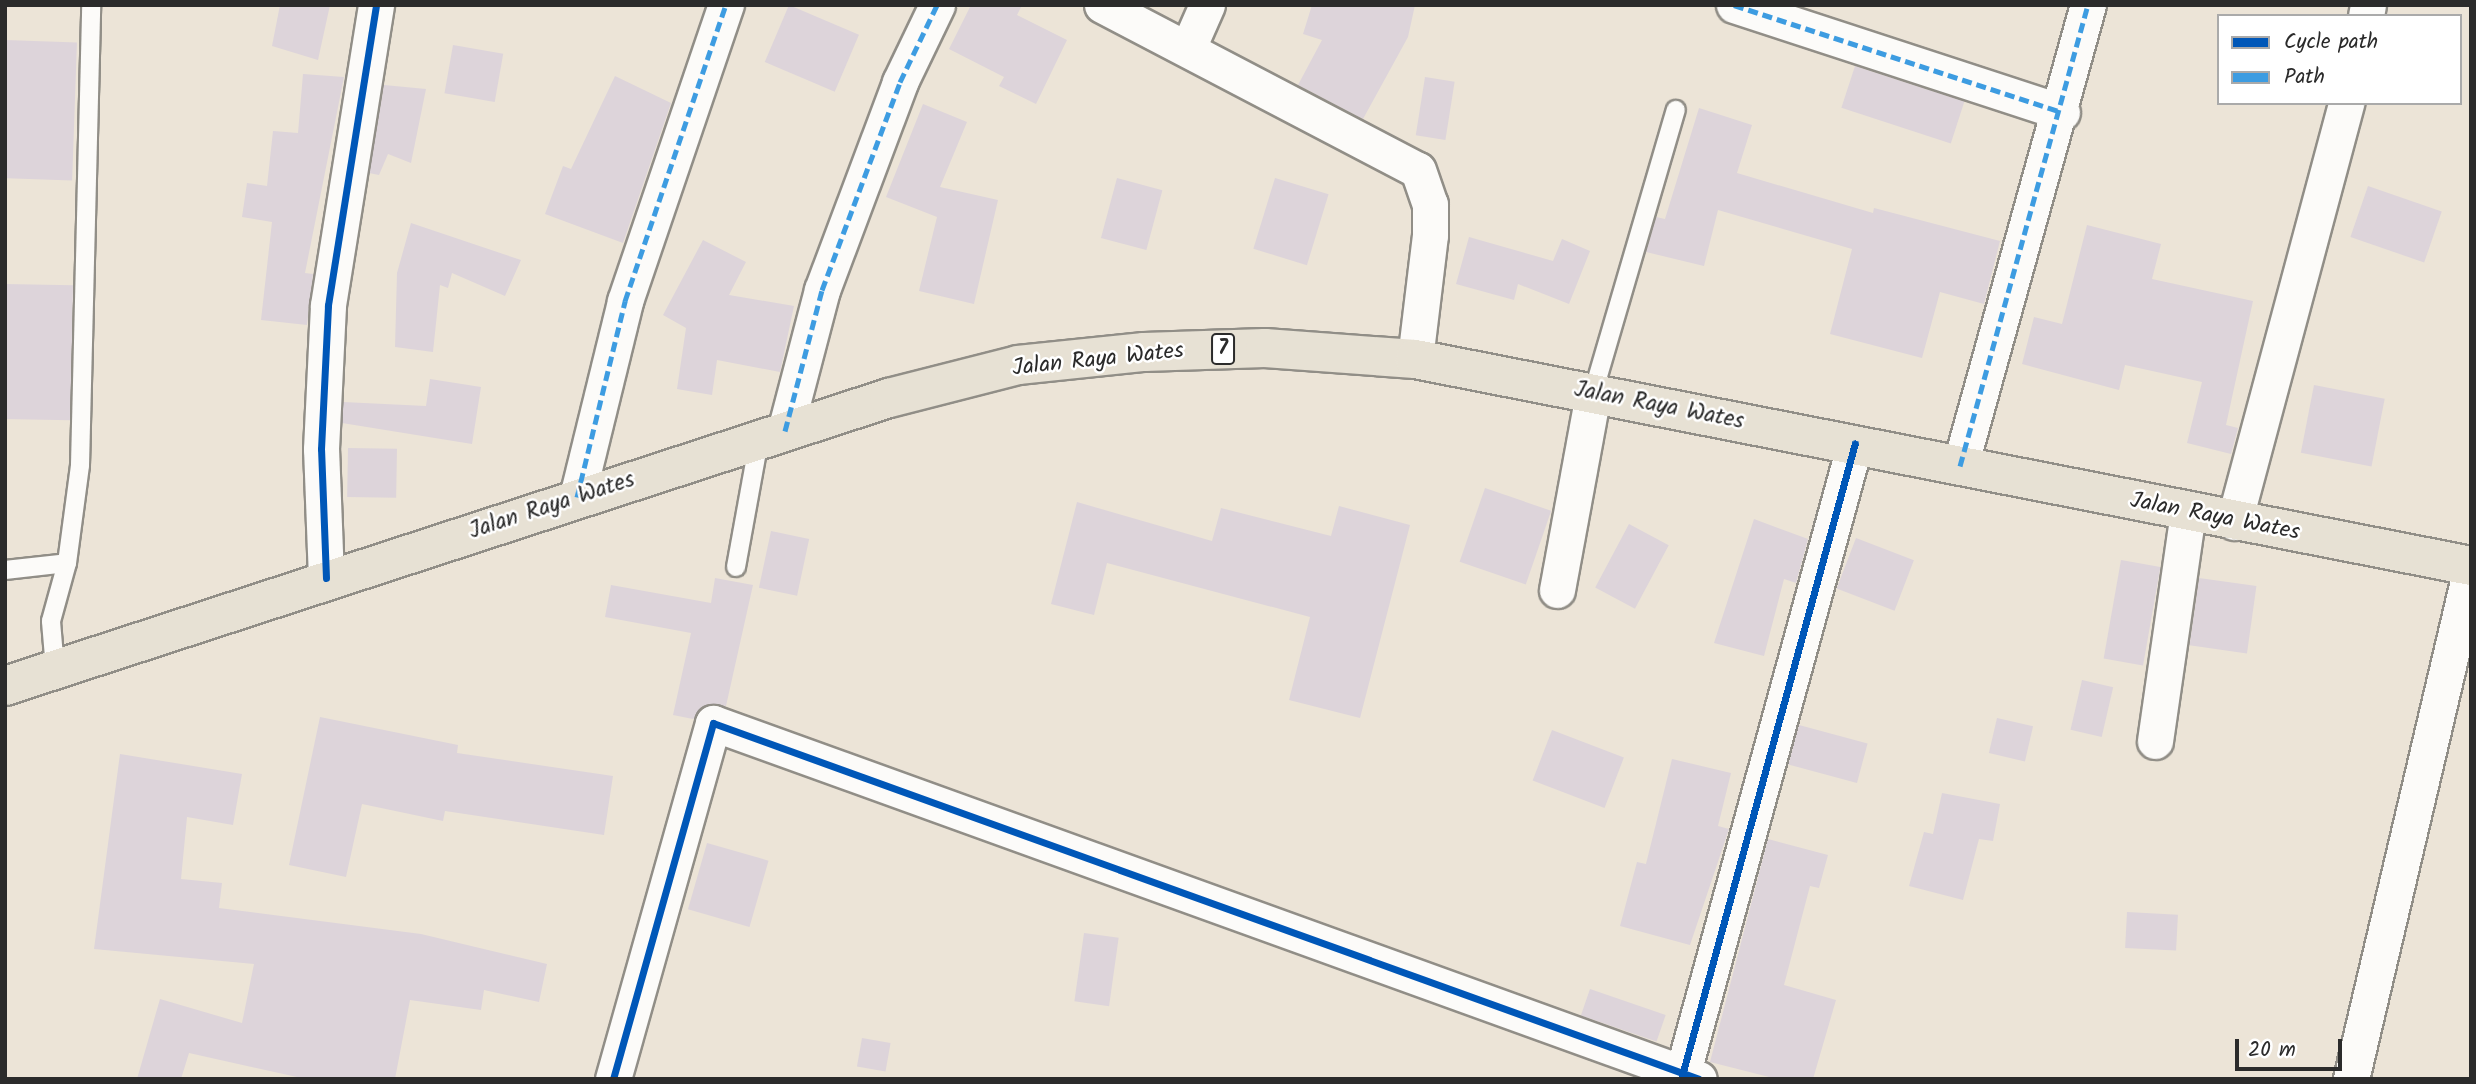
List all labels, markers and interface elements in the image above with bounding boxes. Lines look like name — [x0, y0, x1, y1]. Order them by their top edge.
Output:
legend — [2217, 14, 2462, 105]
text: Cycle path — [2284, 26, 2378, 59]
text: Path — [2284, 61, 2325, 94]
road number: 7 — [1211, 332, 1235, 366]
street label: Jalan Raya Wates — [1011, 337, 1185, 383]
street label: Jalan Raya Wates — [1572, 376, 1746, 436]
street label: Jalan Raya Wates — [466, 466, 638, 546]
street label: Jalan Raya Wates — [2128, 487, 2302, 547]
scale bar — [2238, 1024, 2345, 1068]
text: 20 m — [2248, 1034, 2296, 1067]

